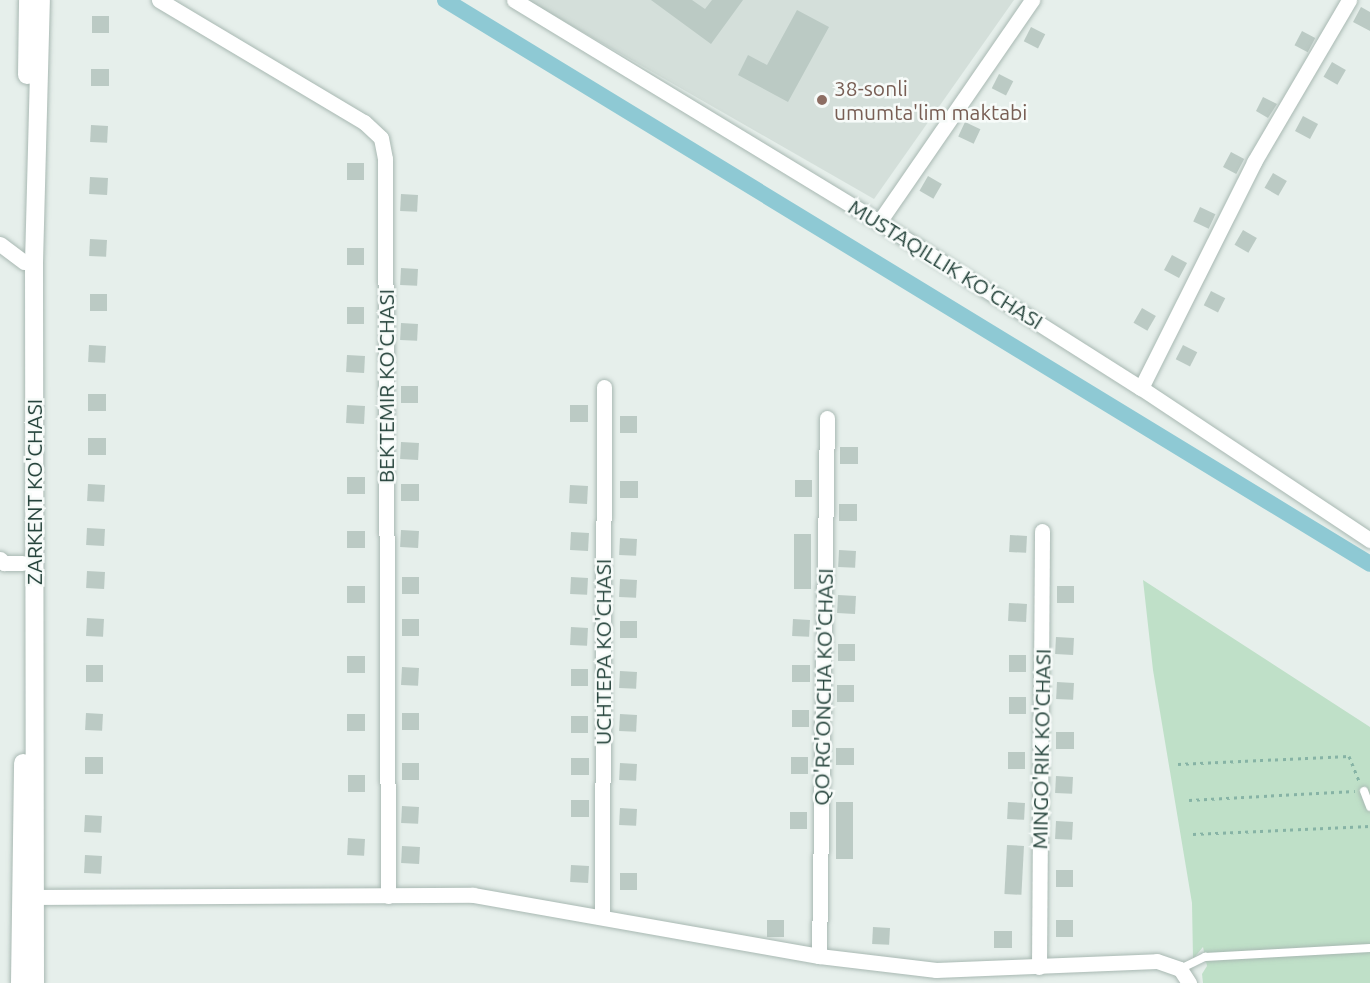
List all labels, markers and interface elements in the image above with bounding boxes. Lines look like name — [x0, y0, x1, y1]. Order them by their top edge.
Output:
place label: 38-sonli umumta'lim maktabi — [834, 75, 1027, 125]
marker: 38-sonli umumta'lim maktabi — [815, 93, 829, 107]
street label: MUSTAQILLIK KO'CHASI — [844, 194, 1048, 334]
street label: BEKTEMIR KO'CHASI — [373, 289, 399, 483]
street label: ZARKENT KO'CHASI — [21, 399, 47, 585]
street label: UCHTEPA KO'CHASI — [590, 559, 616, 745]
street label: QO'RG'ONCHA KO'CHASI — [808, 568, 838, 806]
street label: MINGO'RIK KO'CHASI — [1027, 648, 1055, 850]

